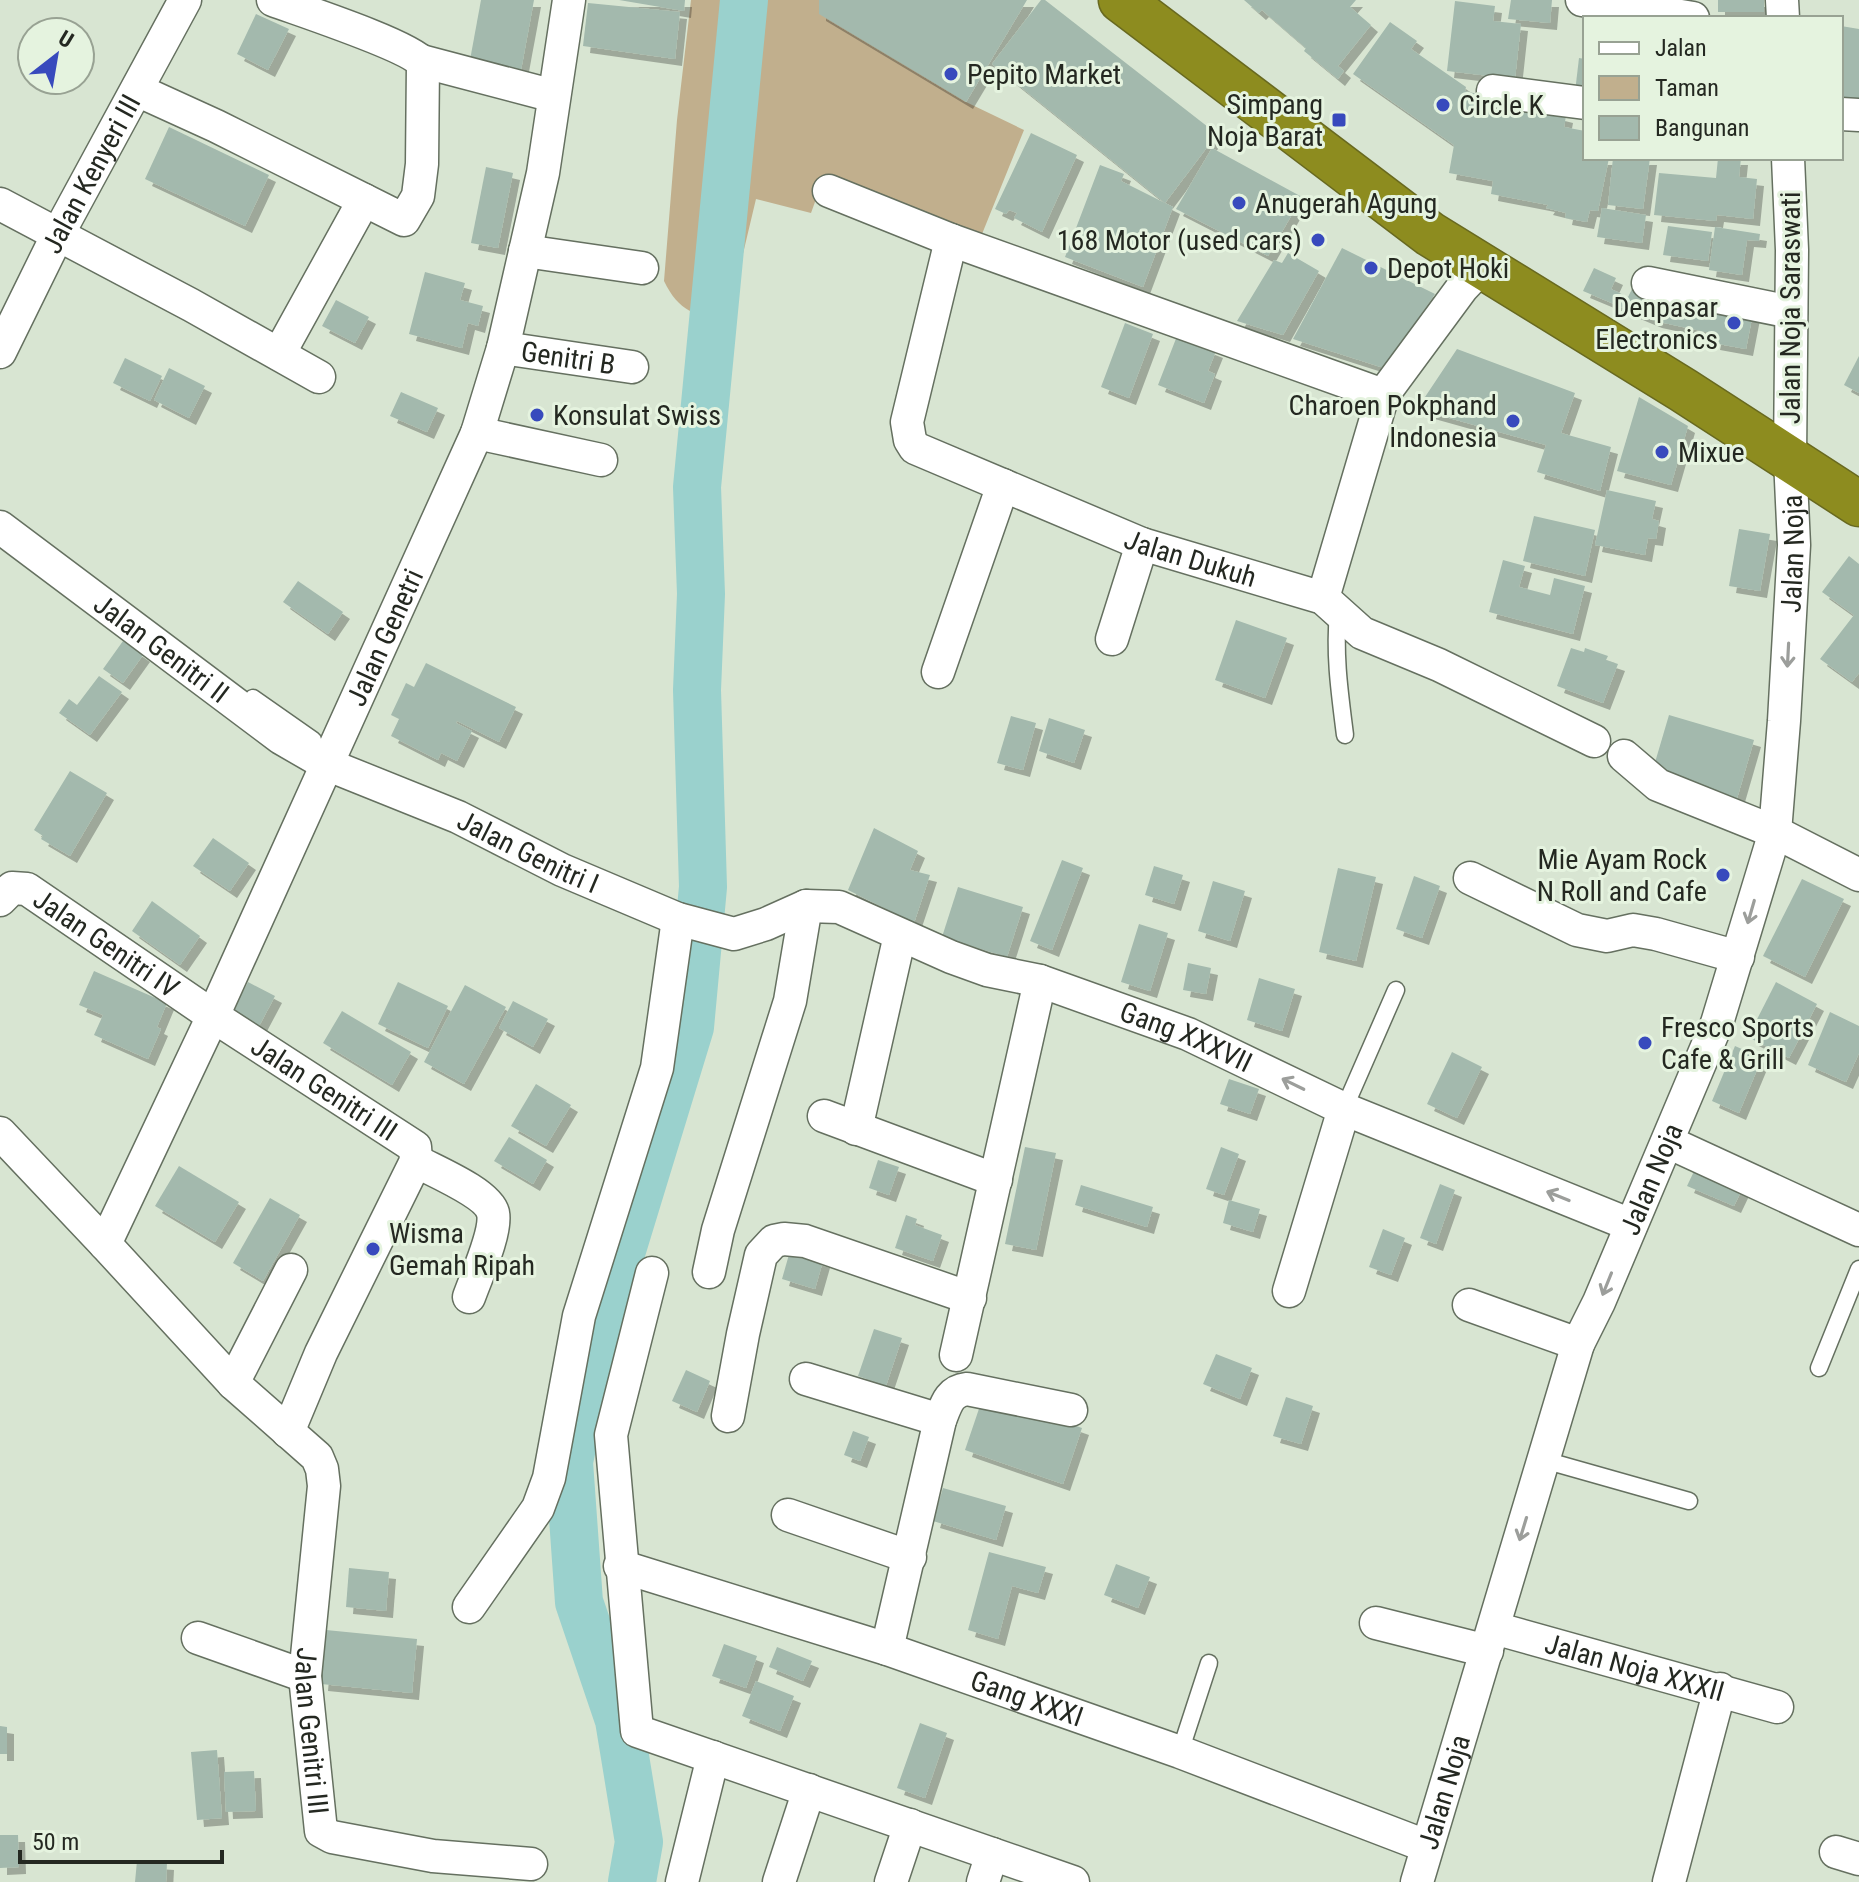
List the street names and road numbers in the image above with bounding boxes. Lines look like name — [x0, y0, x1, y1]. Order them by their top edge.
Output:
street label: Jalan Kenyeri III — [35, 89, 148, 259]
street label: Jalan Noja Saraswati — [1774, 192, 1807, 424]
street label: Genitri B — [519, 335, 617, 381]
street label: Jalan Noja — [1774, 494, 1811, 614]
street label: Jalan Dukuh — [1119, 522, 1260, 594]
street label: Jalan Genetri — [340, 564, 430, 711]
street label: Jalan Genitri II — [87, 587, 235, 710]
street label: Jalan Genitri I — [452, 804, 603, 901]
street label: Jalan Genitri IV — [27, 882, 185, 1005]
street label: Gang XXXVII — [1116, 995, 1257, 1079]
street label: Jalan Genitri III — [245, 1029, 403, 1148]
street label: Jalan Noja — [1613, 1119, 1690, 1240]
street label: Jalan Noja XXXII — [1541, 1627, 1728, 1708]
street label: Jalan Genitri III — [288, 1646, 335, 1816]
street label: Gang XXXI — [966, 1664, 1088, 1734]
street label: Jalan Noja — [1412, 1731, 1477, 1853]

